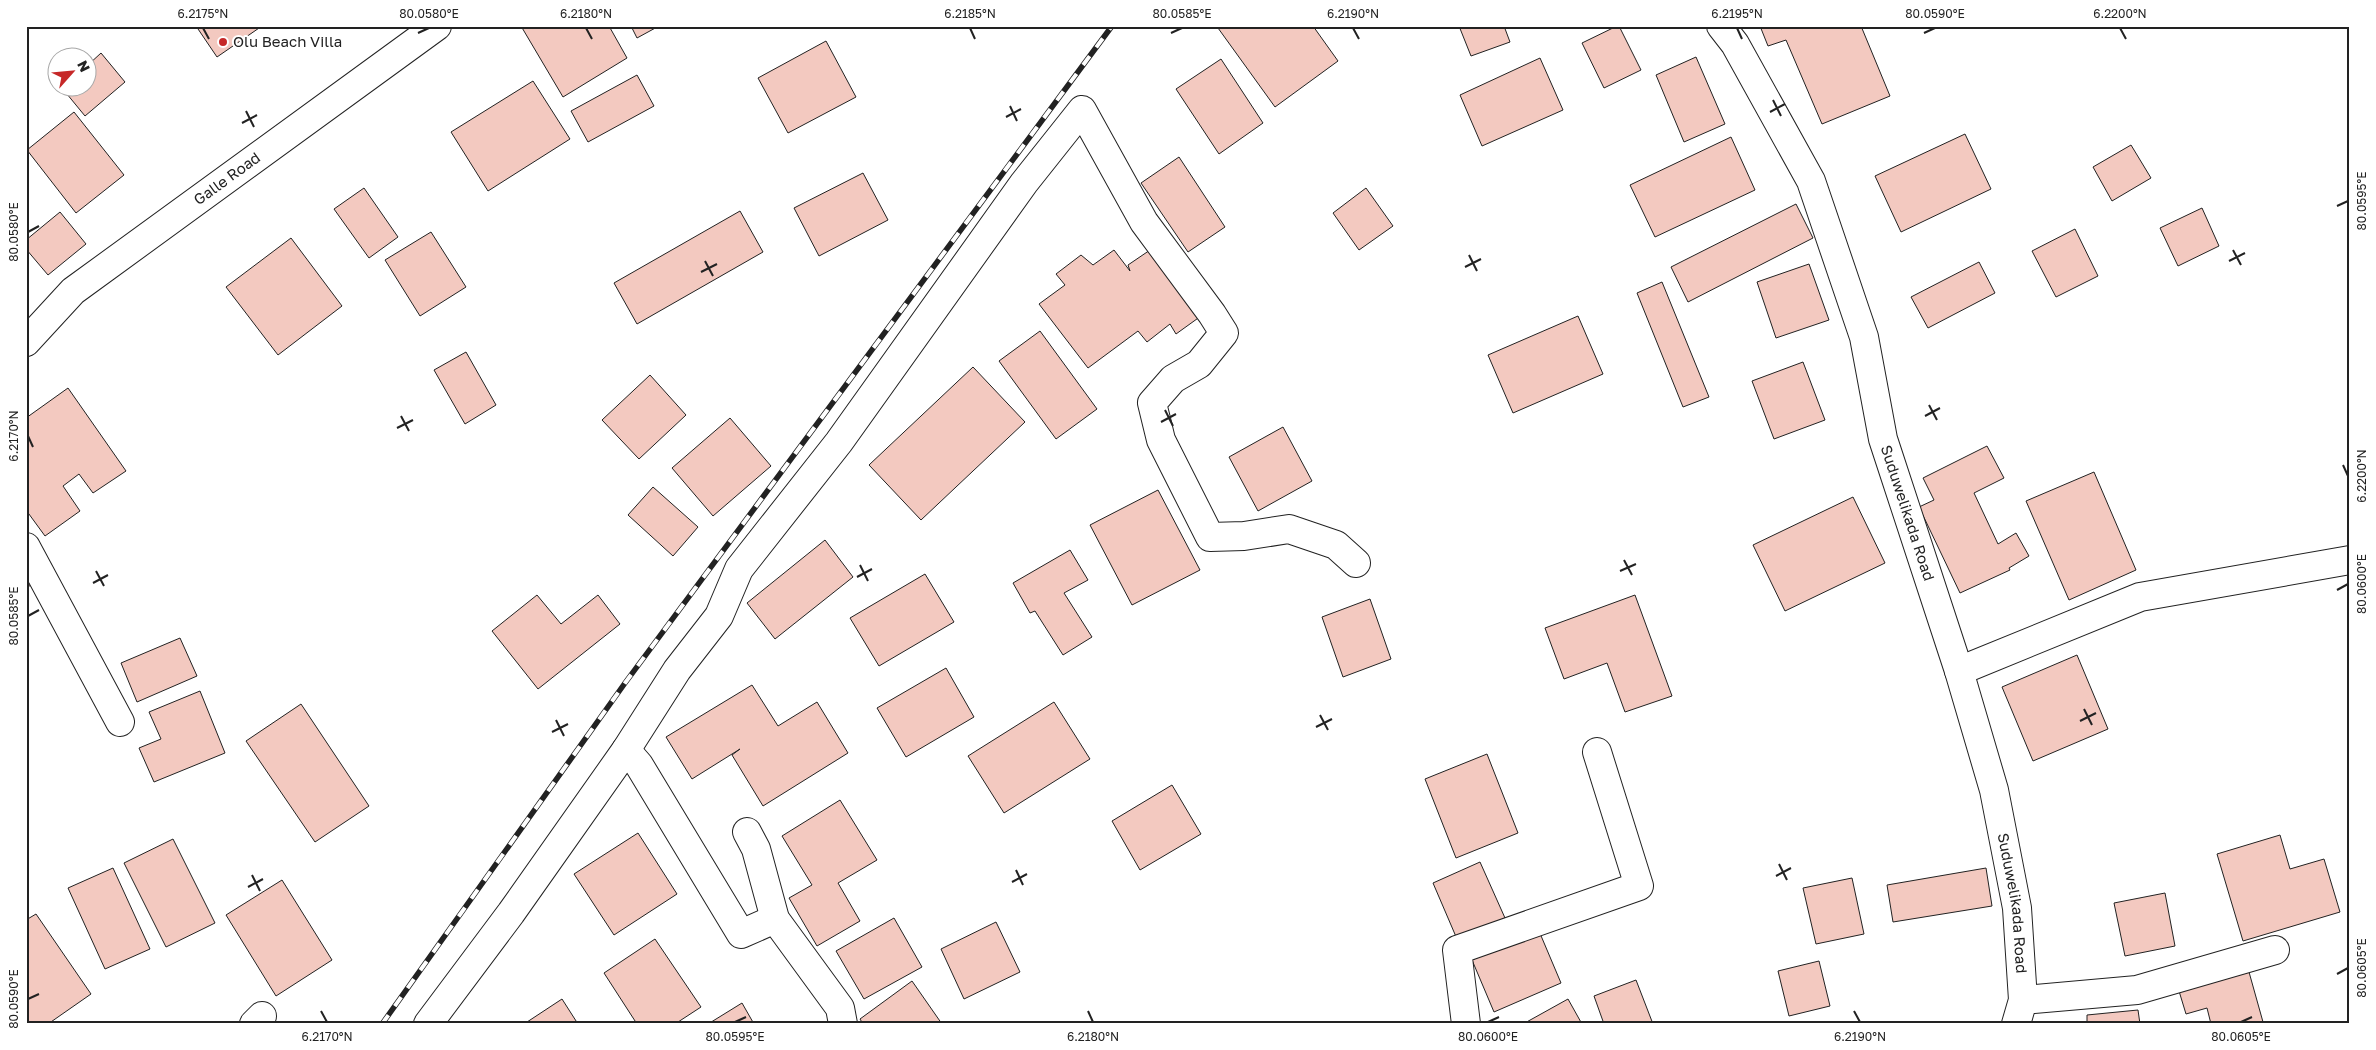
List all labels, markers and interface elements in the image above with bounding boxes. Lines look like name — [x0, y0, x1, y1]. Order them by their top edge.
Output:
text: 6.2175°N — [178, 6, 228, 21]
text: 80.0580°E — [399, 6, 459, 21]
text: 6.2180°N — [560, 6, 612, 21]
text: 6.2185°N — [944, 6, 996, 21]
text: 80.0585°E — [1152, 6, 1212, 21]
text: 6.2190°N — [1327, 6, 1379, 21]
text: 6.2195°N — [1711, 6, 1763, 21]
text: 80.0590°E — [1905, 6, 1965, 21]
text: 6.2200°N — [2093, 6, 2147, 21]
place label: Olu Beach Villa — [233, 32, 342, 50]
marker: Olu Beach Villa — [217, 36, 229, 48]
north arrow — [48, 48, 98, 98]
text: N — [74, 57, 94, 74]
street label: Galle Road — [190, 148, 263, 208]
text: 80.0595°E — [2354, 172, 2369, 230]
text: 80.0580°E — [6, 202, 21, 262]
text: 6.2170°N — [6, 410, 21, 462]
street label: Suduwelikada Road — [1878, 443, 1939, 583]
text: 6.2200°N — [2354, 449, 2369, 503]
text: 80.0600°E — [2354, 554, 2369, 614]
text: 80.0585°E — [6, 586, 21, 646]
street label: Suduwelikada Road — [1995, 831, 2031, 974]
text: 80.0605°E — [2354, 938, 2369, 998]
text: 80.0590°E — [6, 969, 21, 1029]
text: 6.2170°N — [301, 1029, 353, 1044]
text: 80.0595°E — [706, 1029, 764, 1044]
text: 6.2180°N — [1067, 1029, 1119, 1044]
text: 80.0600°E — [1458, 1029, 1518, 1044]
text: 6.2190°N — [1834, 1029, 1886, 1044]
text: 80.0605°E — [2211, 1029, 2271, 1044]

